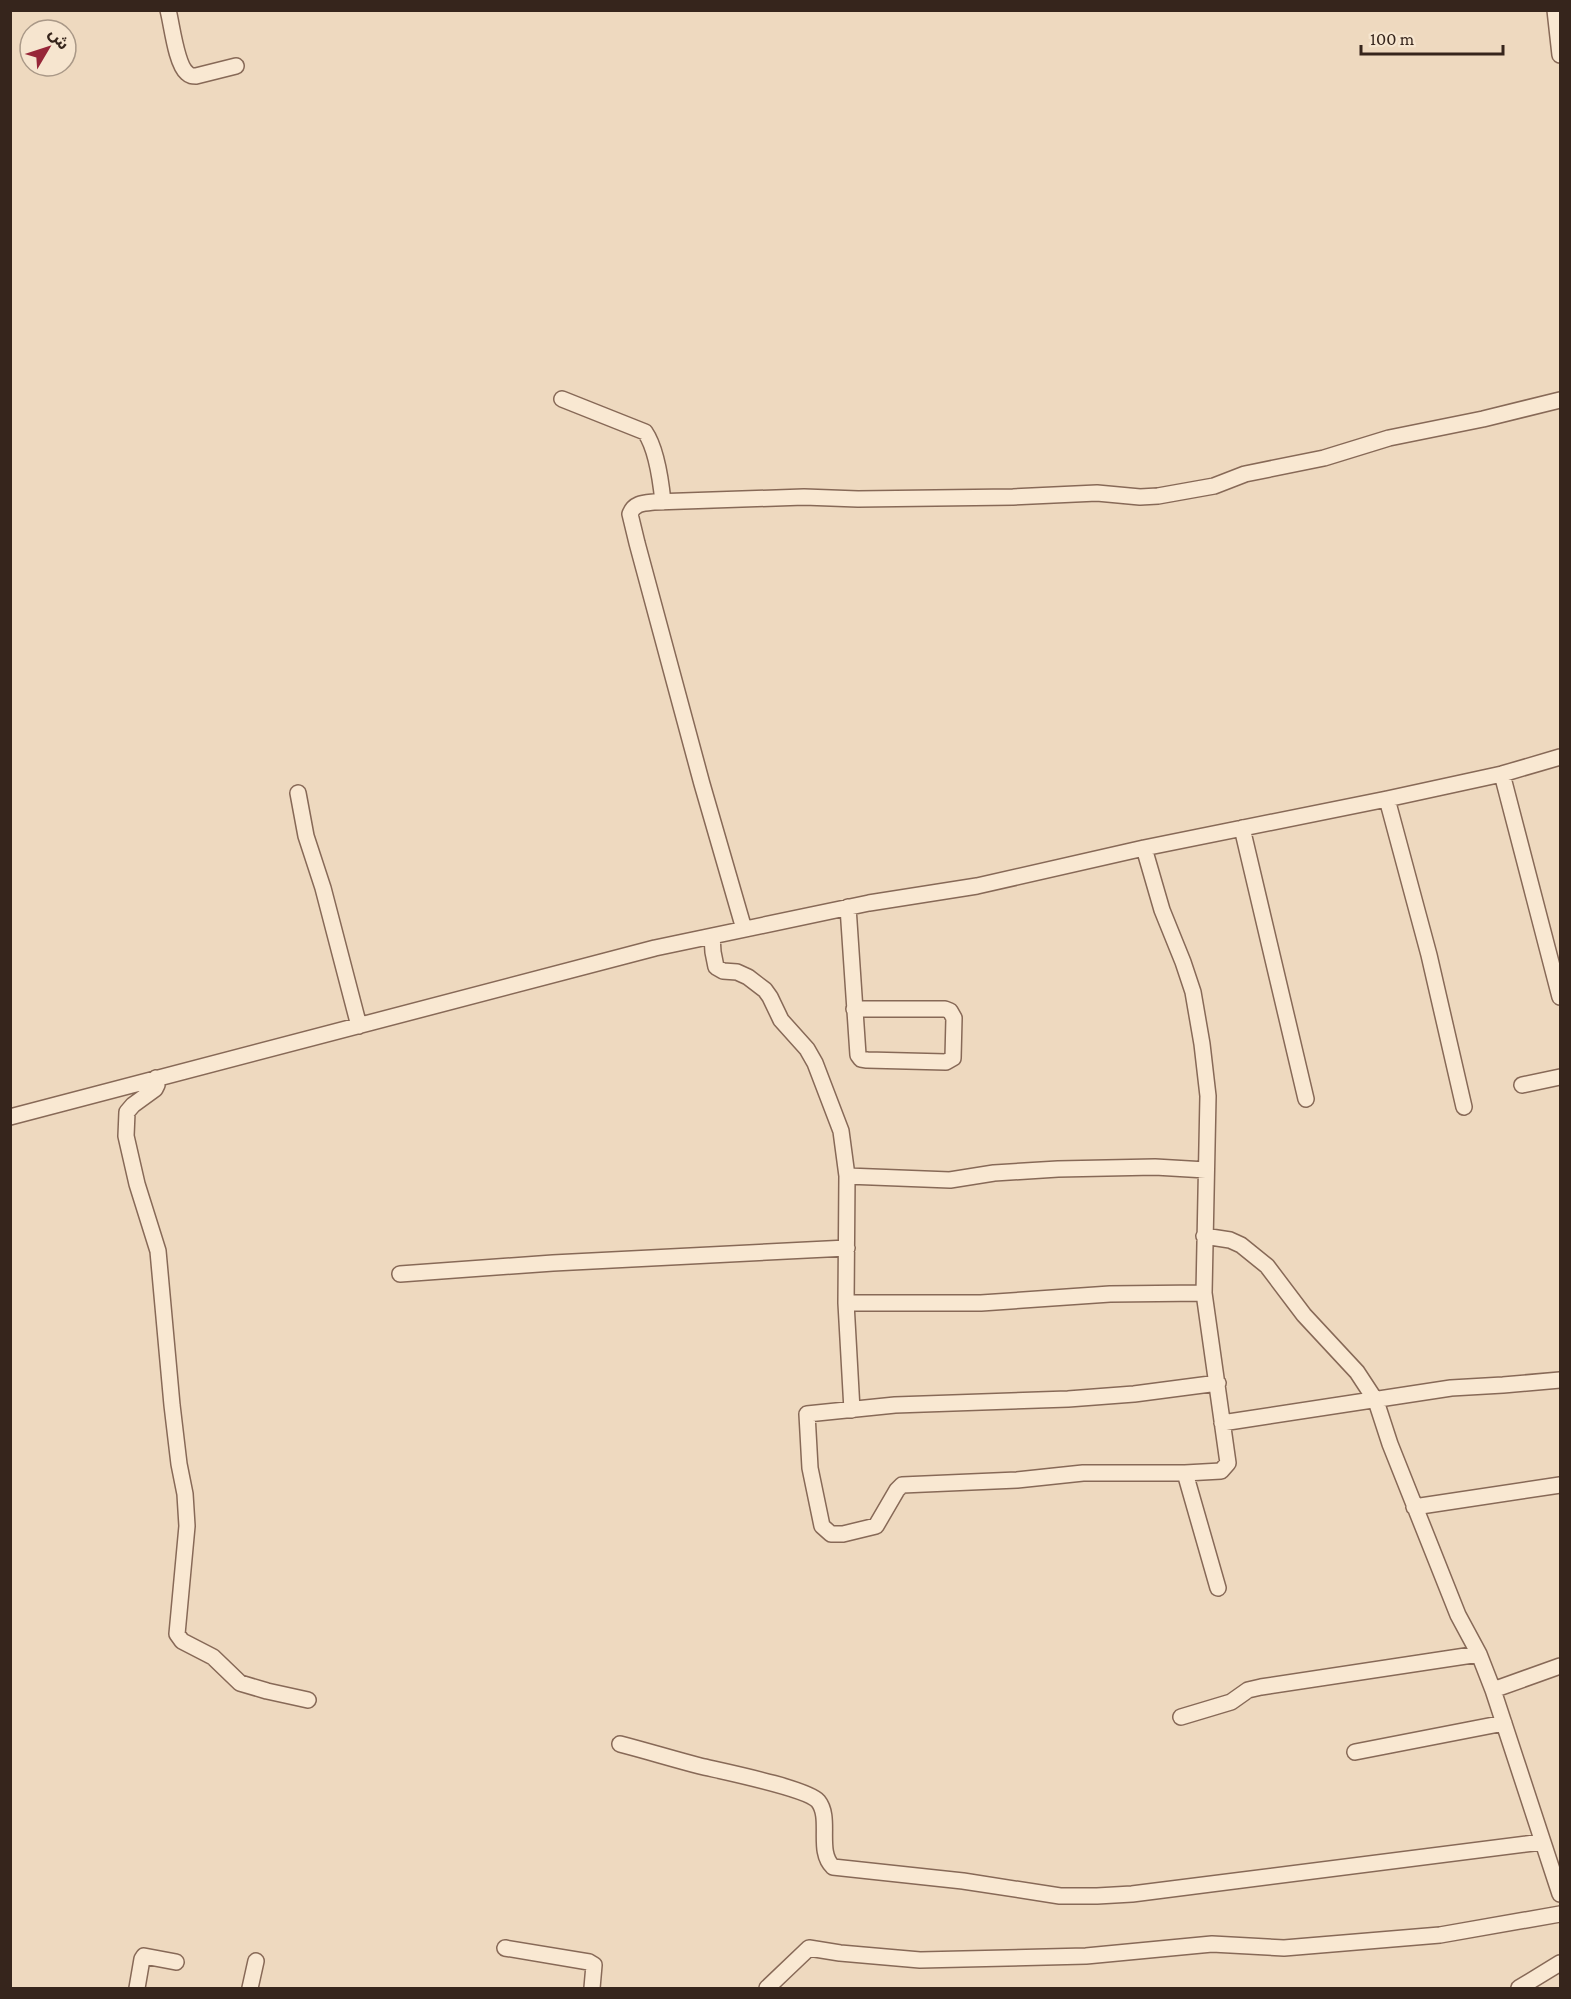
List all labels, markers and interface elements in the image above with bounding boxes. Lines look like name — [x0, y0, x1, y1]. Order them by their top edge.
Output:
north arrow — [18, 18, 78, 78]
scale bar — [1361, 18, 1504, 56]
text: ش — [45, 25, 73, 53]
text: 100 m — [1370, 29, 1415, 49]

